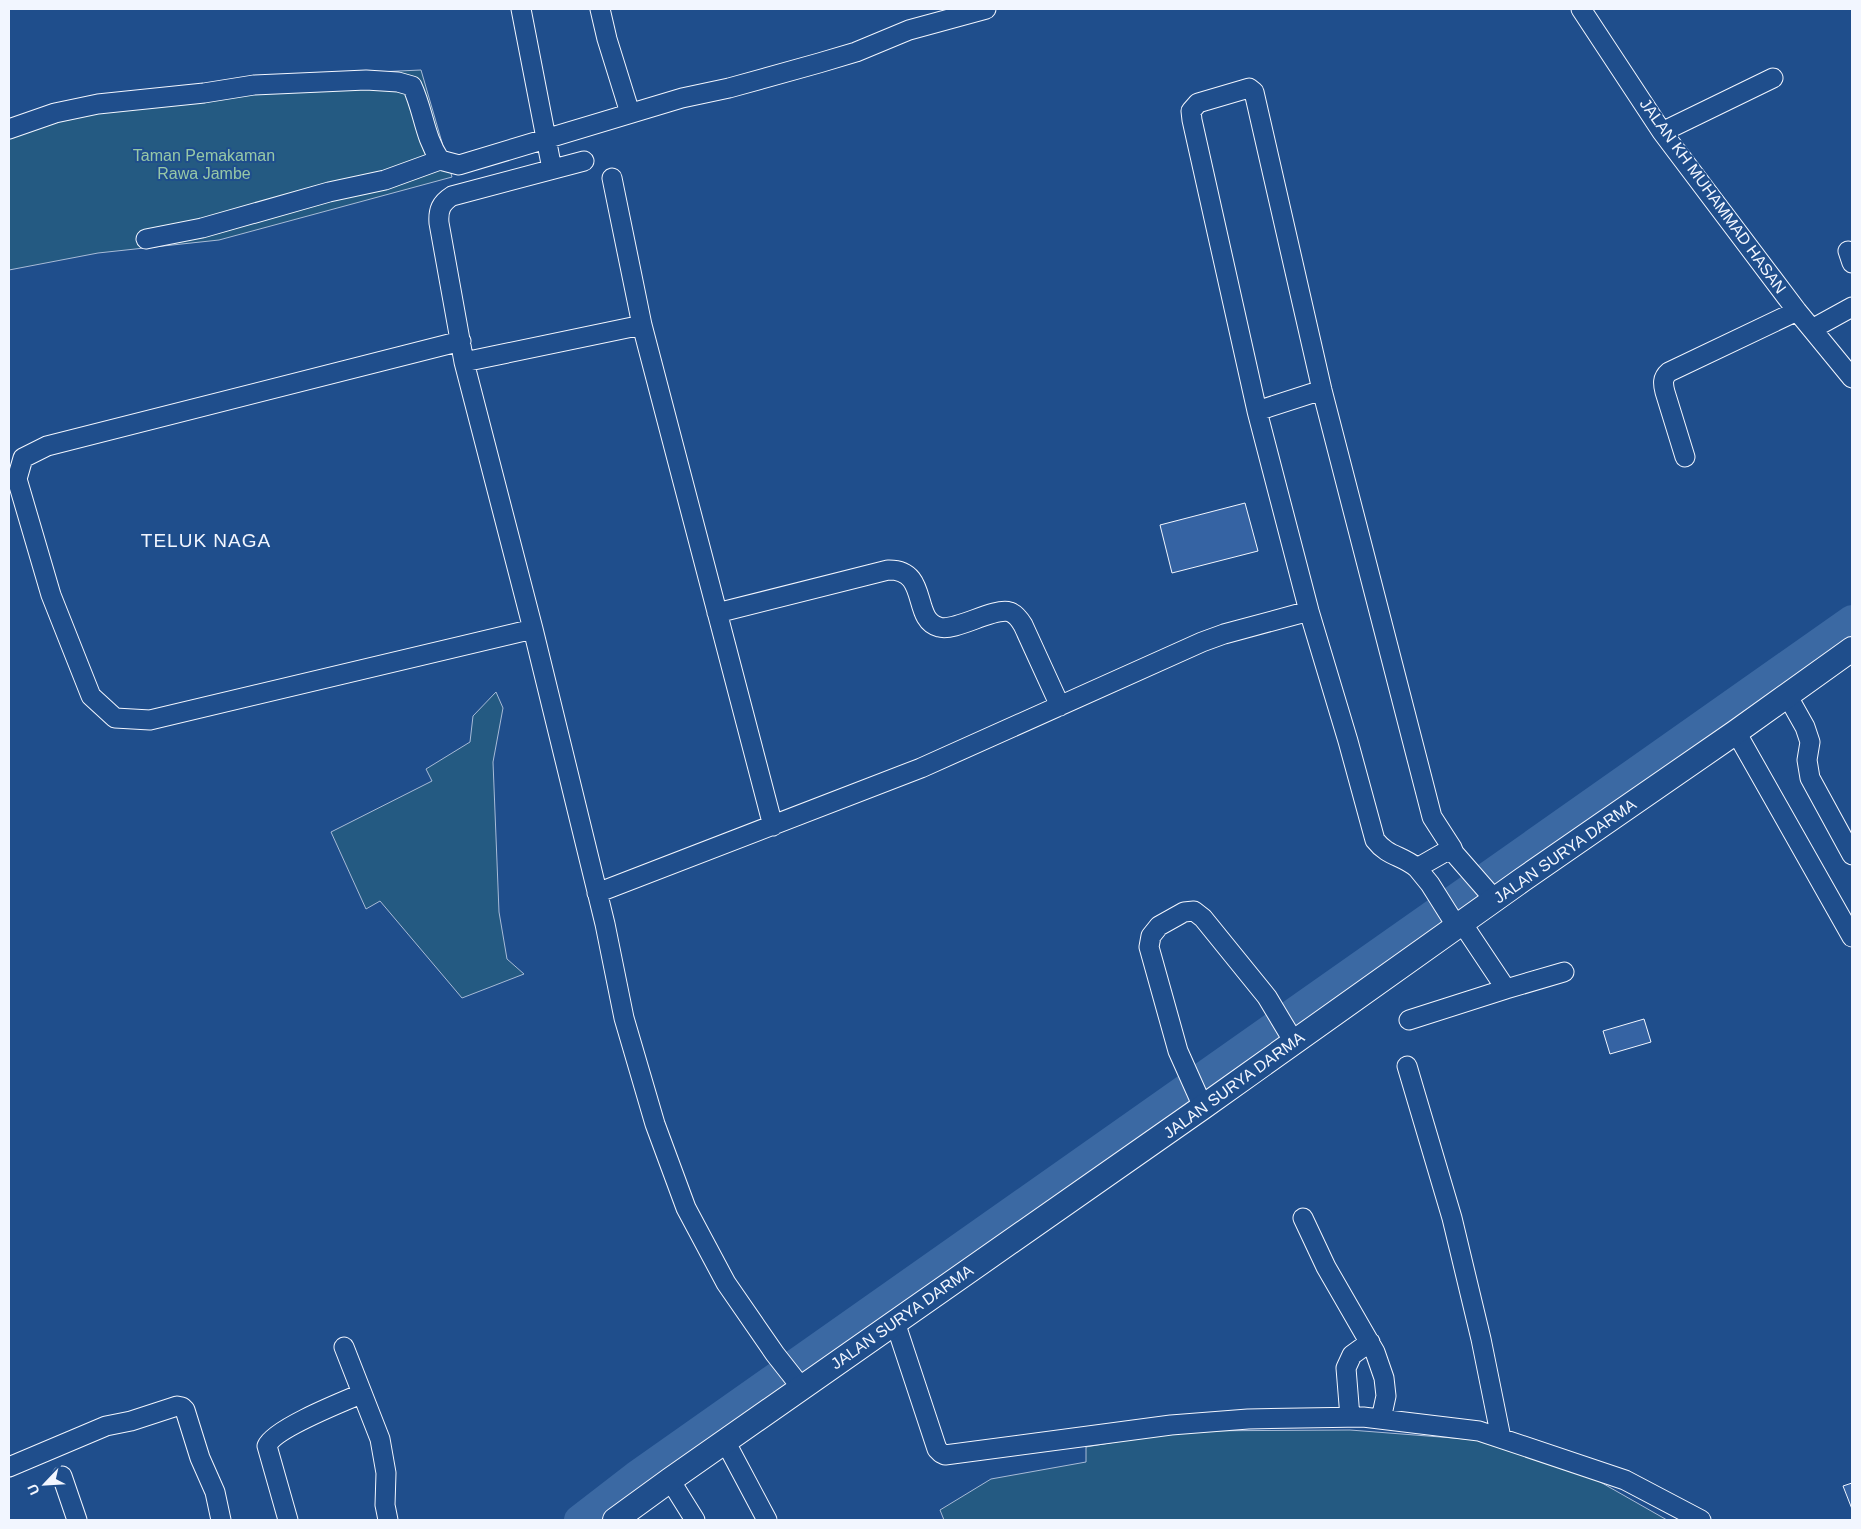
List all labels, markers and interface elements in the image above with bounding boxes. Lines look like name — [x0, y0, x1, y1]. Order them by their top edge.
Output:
street label: JALAN KH MUHAMMAD HASAN — [1637, 95, 1789, 297]
park label: Taman Pemakaman Rawa Jambe — [133, 147, 275, 182]
district label: TELUK NAGA — [141, 530, 271, 551]
street label: JALAN SURYA DARMA — [1491, 795, 1639, 906]
street label: JALAN SURYA DARMA — [1161, 1028, 1308, 1142]
street label: JALAN SURYA DARMA — [828, 1261, 976, 1372]
north arrow — [20, 1459, 70, 1509]
text: U — [24, 1482, 43, 1497]

